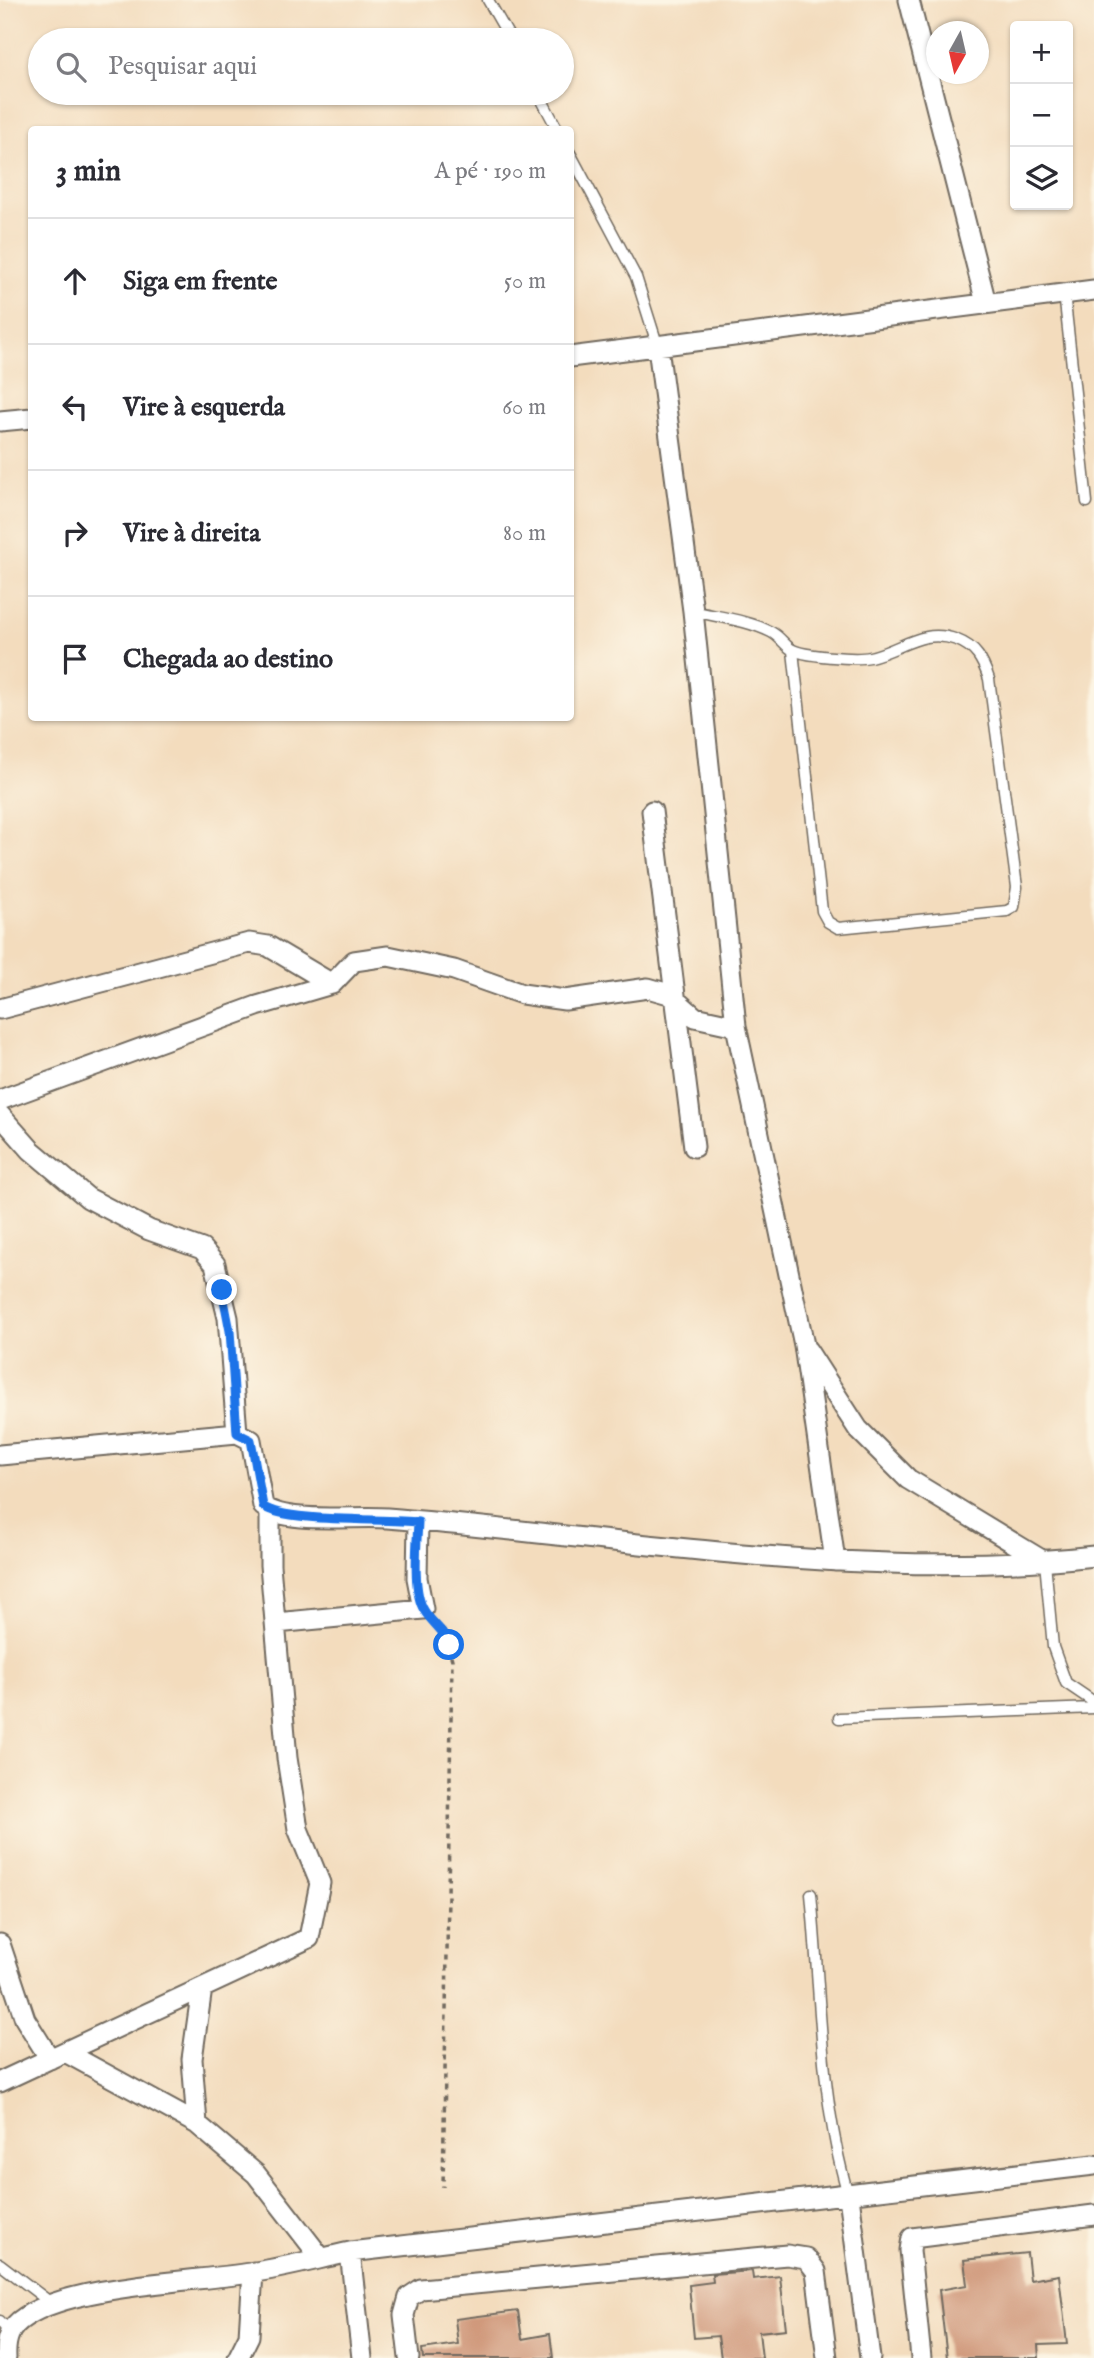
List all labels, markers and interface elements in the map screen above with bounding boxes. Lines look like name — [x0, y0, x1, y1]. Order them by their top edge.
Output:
north arrow — [926, 21, 989, 84]
map controls — [1010, 21, 1073, 210]
button: + — [1010, 21, 1073, 84]
search box — [28, 28, 574, 105]
icon: search — [52, 48, 90, 86]
text: Pesquisar aqui — [108, 50, 257, 83]
button: − — [1010, 84, 1073, 147]
button: layers — [1010, 147, 1073, 210]
text: 3 min — [56, 153, 121, 191]
text: A pé · 190 m — [435, 157, 546, 186]
icon: ahead — [56, 262, 94, 300]
text: Siga em frente — [123, 265, 278, 298]
text: 50 m — [504, 267, 546, 296]
icon: left — [56, 388, 94, 426]
text: Vire à esquerda — [123, 391, 285, 424]
text: 60 m — [502, 393, 546, 422]
icon: right — [56, 514, 94, 552]
text: Vire à direita — [123, 517, 260, 550]
text: 80 m — [503, 519, 546, 548]
icon: arrive — [56, 640, 94, 678]
text: Chegada ao destino — [123, 643, 333, 676]
route end — [206, 1274, 237, 1305]
route start — [433, 1629, 464, 1660]

